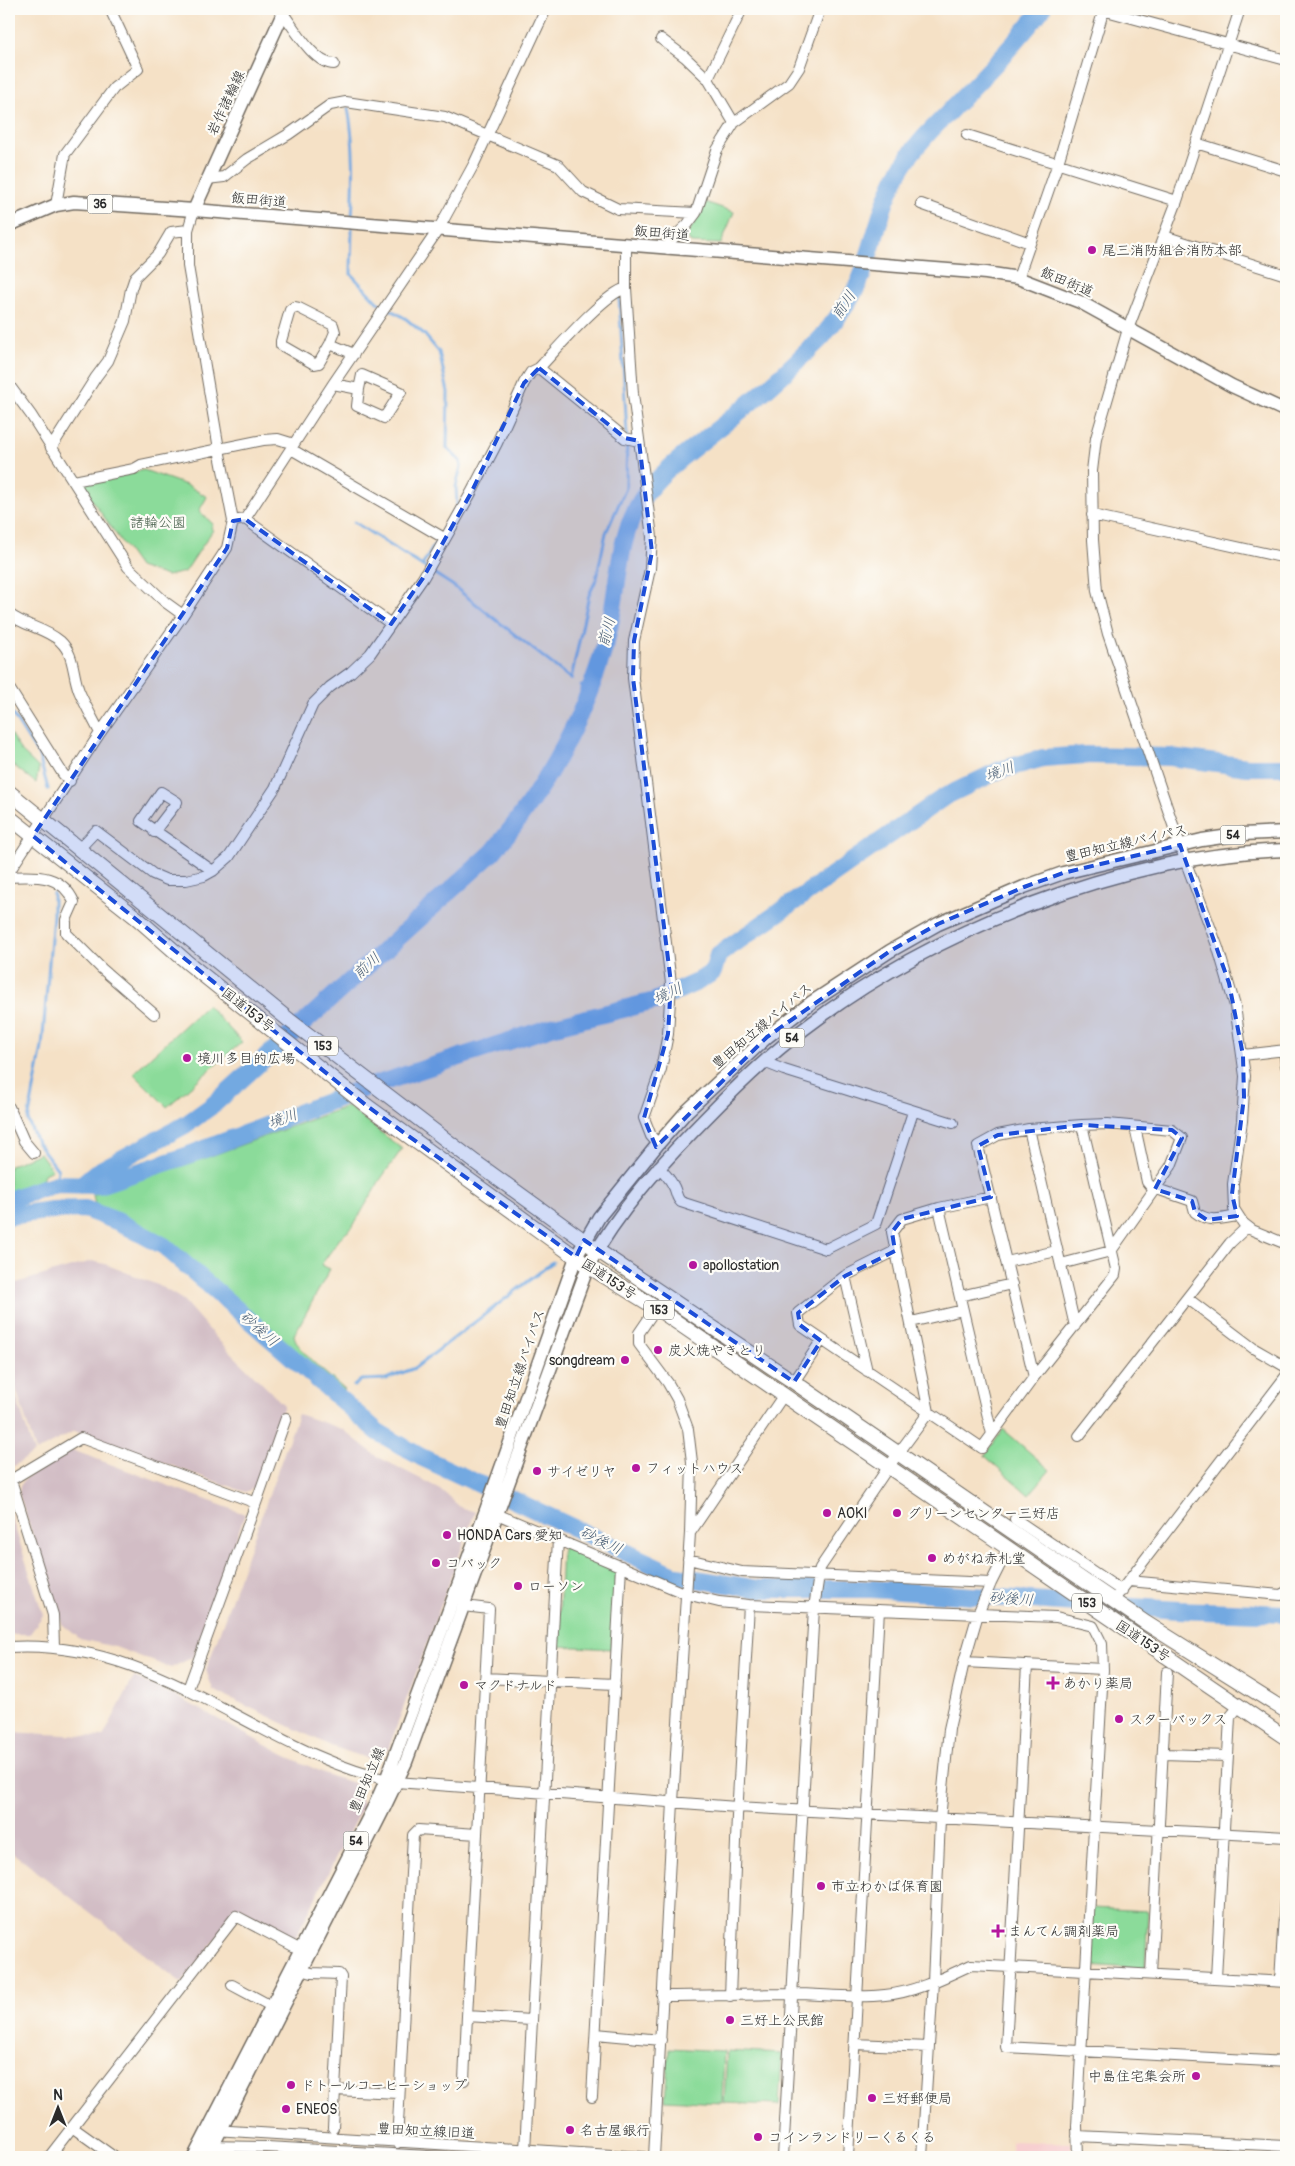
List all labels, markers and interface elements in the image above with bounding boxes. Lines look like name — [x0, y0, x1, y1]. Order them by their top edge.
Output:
street label: 岩作諸輪線 — [204, 68, 248, 138]
street label: 飯田街道 — [230, 189, 288, 211]
road number: 36 — [88, 194, 112, 213]
street label: 飯田街道 — [633, 222, 691, 244]
place label: 尾三消防組合消防本部 — [1102, 242, 1242, 259]
marker: 尾三消防組合消防本部 — [1086, 244, 1098, 256]
street label: 飯田街道 — [1038, 263, 1096, 301]
water label: 前川 — [828, 287, 860, 323]
park label: 諸輪公園 — [130, 514, 186, 531]
water label: 前川 — [594, 615, 620, 649]
water label: 境川 — [983, 758, 1017, 786]
street label: 豊田知立線バイパス — [1063, 821, 1189, 865]
road number: 54 — [1220, 826, 1246, 844]
water label: 前川 — [349, 949, 385, 983]
water label: 境川 — [650, 979, 686, 1009]
street label: 豊田知立線バイパス — [708, 979, 816, 1073]
street label: 国道153号 — [218, 984, 278, 1036]
road number: 54 — [780, 1028, 804, 1048]
road number: 153 — [308, 1036, 338, 1056]
place label: 境川多目的広場 — [197, 1050, 295, 1067]
marker: 境川多目的広場 — [181, 1052, 193, 1064]
water label: 境川 — [266, 1105, 300, 1133]
street label: 国道153号 — [578, 1255, 640, 1303]
place label: apollostation — [703, 1257, 779, 1274]
marker: apollostation — [687, 1259, 699, 1271]
road number: 153 — [644, 1300, 674, 1320]
water label: 砂後川 — [236, 1307, 282, 1351]
street label: 豊田知立線バイパス — [491, 1307, 549, 1431]
place label: 炭火焼やきとり — [668, 1342, 766, 1359]
marker: 炭火焼やきとり — [652, 1344, 664, 1356]
place label: songdream — [549, 1352, 615, 1369]
marker: songdream — [619, 1354, 631, 1366]
place label: フィットハウス — [646, 1460, 743, 1477]
marker: フィットハウス — [630, 1462, 642, 1474]
place label: サイゼリヤ — [547, 1463, 616, 1480]
marker: サイゼリヤ — [531, 1465, 543, 1477]
place label: AOKI — [837, 1505, 867, 1522]
place label: グリーンセンター三好店 — [907, 1505, 1060, 1522]
marker: AOKI — [821, 1507, 833, 1519]
marker: グリーンセンター三好店 — [891, 1507, 903, 1519]
water label: 砂後川 — [577, 1523, 625, 1559]
place label: HONDA Cars 愛知 — [457, 1527, 563, 1544]
marker: HONDA Cars 愛知 — [441, 1529, 453, 1541]
place label: めがね赤札堂 — [942, 1550, 1026, 1567]
marker: めがね赤札堂 — [926, 1552, 938, 1564]
place label: コバック — [446, 1555, 502, 1572]
marker: コバック — [430, 1557, 442, 1569]
place label: ローソン — [528, 1578, 584, 1595]
marker: ローソン — [512, 1580, 524, 1592]
water label: 砂後川 — [988, 1588, 1034, 1610]
road number: 153 — [1072, 1594, 1102, 1612]
street label: 国道153号 — [1112, 1616, 1174, 1666]
place label: あかり薬局 — [1063, 1675, 1133, 1692]
place label: マクドナルド — [474, 1677, 557, 1694]
marker: あかり薬局 — [1047, 1677, 1059, 1689]
marker: マクドナルド — [458, 1679, 470, 1691]
place label: スターバックス — [1129, 1711, 1227, 1728]
marker: スターバックス — [1113, 1713, 1125, 1725]
street label: 豊田知立線 — [346, 1744, 388, 1816]
road number: 54 — [344, 1832, 368, 1850]
place label: 市立わかば保育園 — [831, 1878, 943, 1895]
marker: 市立わかば保育園 — [815, 1880, 827, 1892]
place label: まんてん調剤薬局 — [1008, 1923, 1119, 1940]
marker: まんてん調剤薬局 — [992, 1925, 1004, 1937]
place label: 三好上公民館 — [740, 2012, 824, 2029]
marker: 三好上公民館 — [724, 2014, 736, 2026]
place label: 中島住宅集会所 — [1088, 2068, 1186, 2085]
marker: 中島住宅集会所 — [1190, 2070, 1202, 2082]
place label: ドトールコーヒーショップ — [301, 2077, 467, 2094]
marker: ドトールコーヒーショップ — [285, 2079, 297, 2091]
north arrow — [32, 2084, 82, 2134]
text: N — [53, 2087, 63, 2104]
place label: 三好郵便局 — [882, 2090, 952, 2107]
marker: 三好郵便局 — [866, 2092, 878, 2104]
place label: ENEOS — [296, 2101, 337, 2118]
marker: ENEOS — [280, 2103, 292, 2115]
street label: 豊田知立線旧道 — [377, 2120, 475, 2142]
place label: 名古屋銀行 — [580, 2122, 650, 2139]
marker: 名古屋銀行 — [564, 2124, 576, 2136]
place label: コインランドリーくるくる — [768, 2129, 936, 2146]
marker: コインランドリーくるくる — [752, 2131, 764, 2143]

